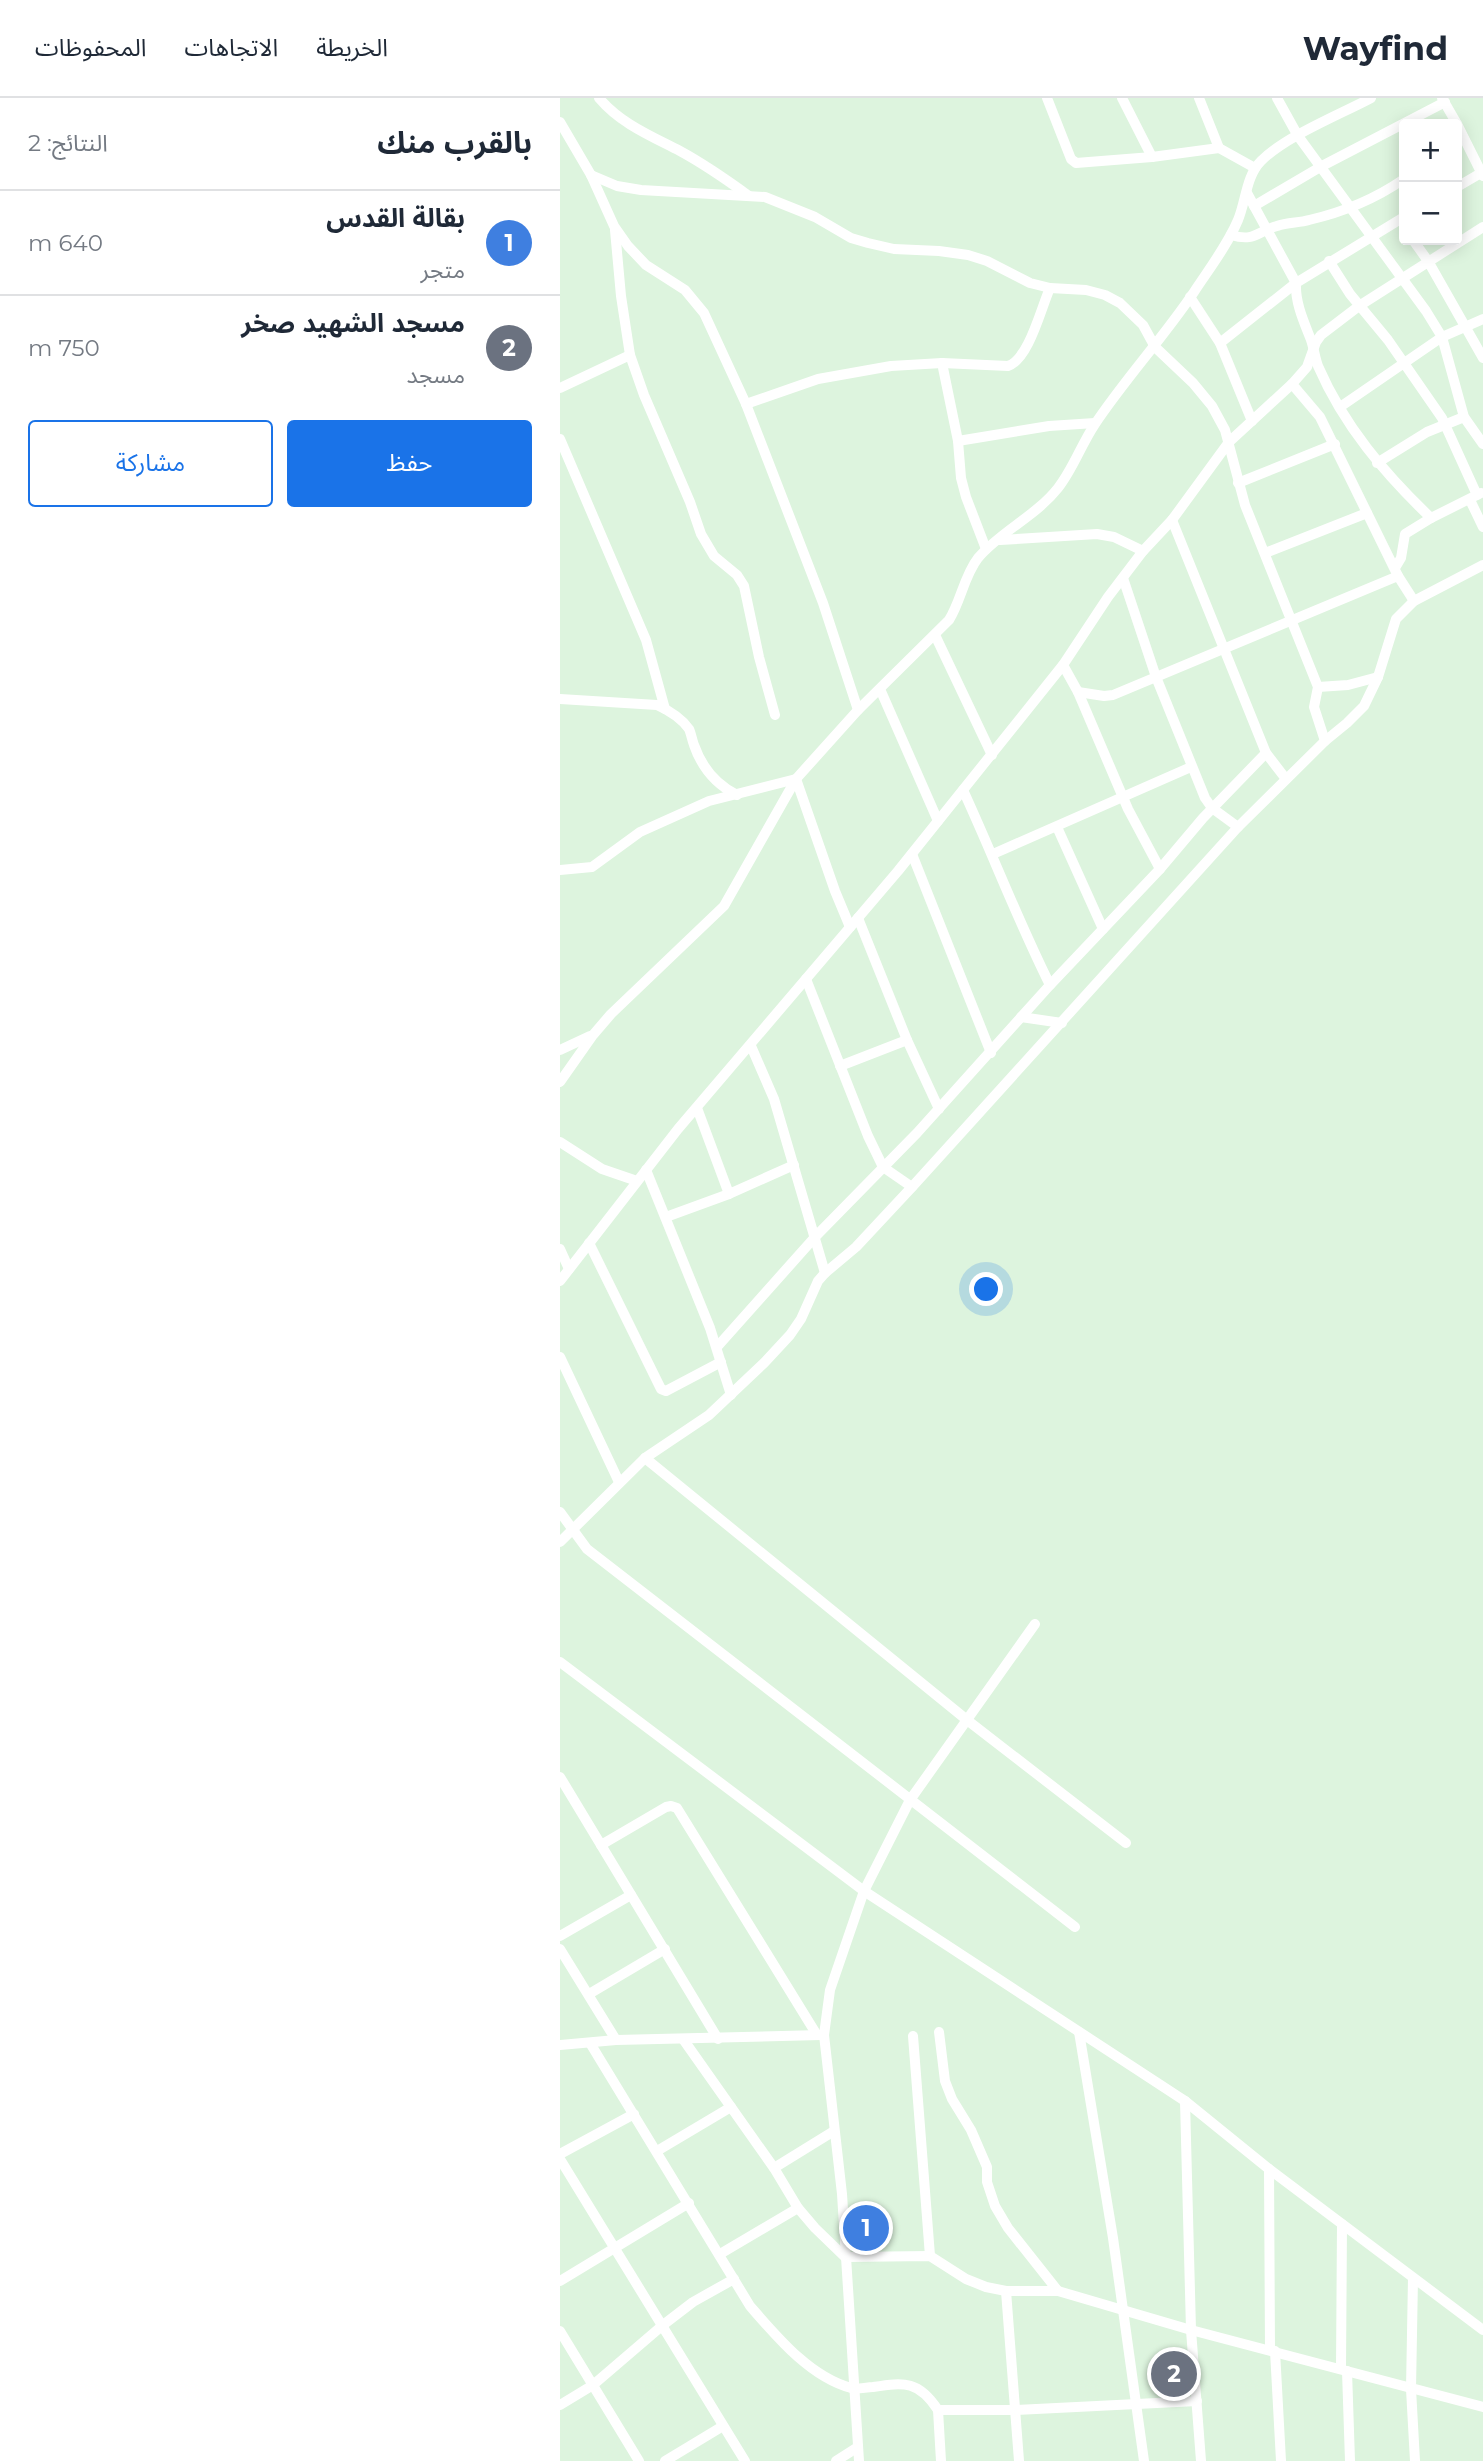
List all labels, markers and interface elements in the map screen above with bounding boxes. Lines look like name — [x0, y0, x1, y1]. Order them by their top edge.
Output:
text: Wayfind — [1303, 28, 1448, 68]
text: المحفوظات — [35, 33, 146, 62]
text: الاتجاهات — [184, 33, 278, 62]
text: الخريطة — [316, 33, 388, 62]
map controls — [1399, 119, 1462, 245]
button: + — [1399, 119, 1462, 182]
text: بالقرب منك — [377, 124, 532, 161]
text: النتائج: 2 — [28, 129, 108, 157]
button: − — [1399, 182, 1462, 245]
text: بقالة القدس — [326, 202, 465, 234]
text: 640 m — [28, 229, 103, 257]
text: 1 — [504, 229, 514, 257]
text: متجر — [421, 256, 465, 284]
text: مسجد الشهيد صخر — [241, 307, 465, 339]
text: 750 m — [28, 334, 100, 362]
text: 2 — [502, 334, 516, 362]
text: مسجد — [406, 361, 465, 389]
button: مشاركة — [28, 420, 273, 507]
button: حفظ — [287, 420, 532, 507]
your location — [969, 1272, 1003, 1306]
pin: 1 — [843, 2202, 889, 2254]
pin: 2 — [1151, 2348, 1197, 2400]

